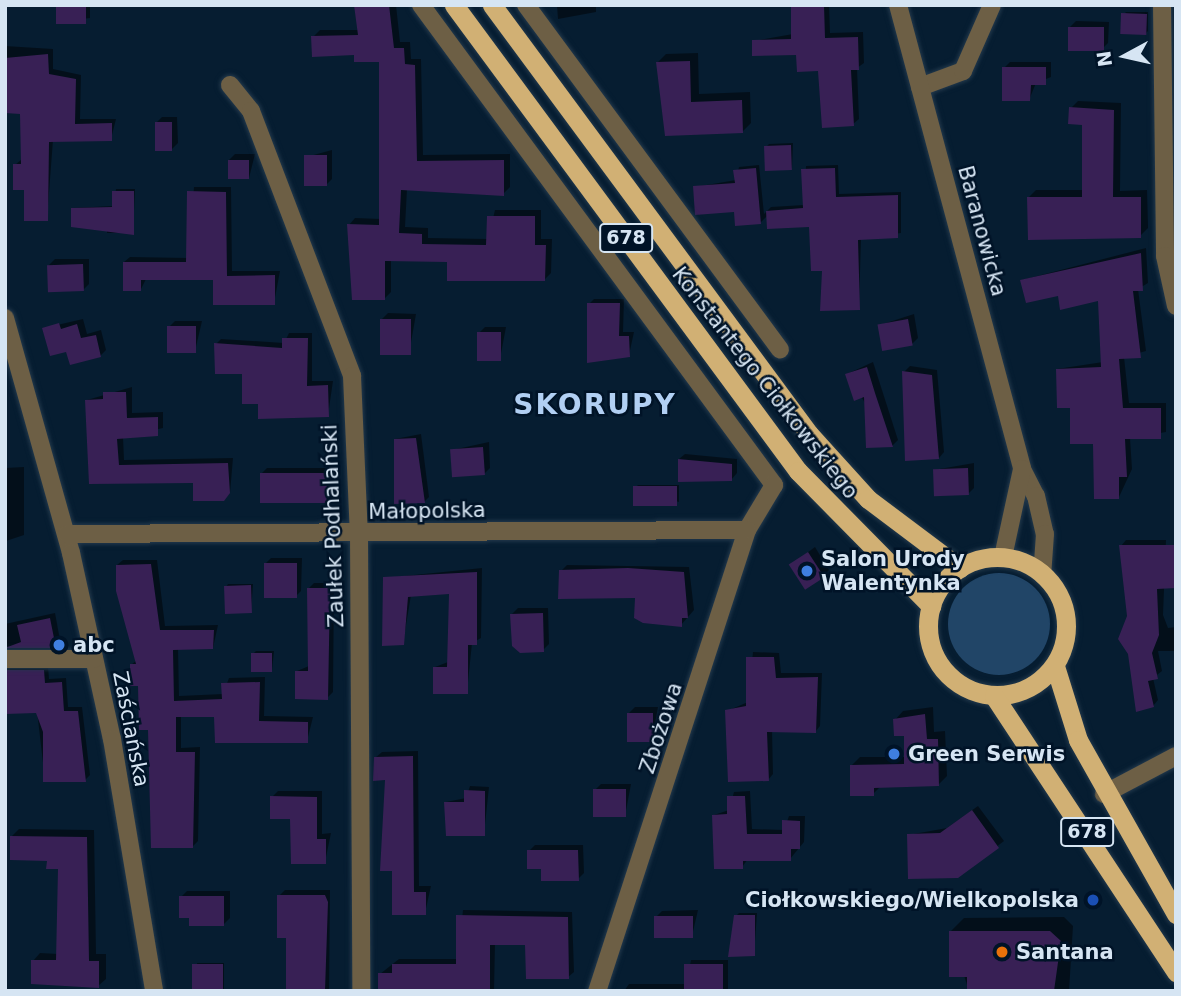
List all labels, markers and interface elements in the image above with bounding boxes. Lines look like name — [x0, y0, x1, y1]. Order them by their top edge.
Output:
north arrow — [1090, 21, 1160, 91]
text: N — [1092, 50, 1116, 68]
street label: Baranowicka — [952, 163, 1012, 299]
road number: 678 — [598, 222, 654, 254]
street label: Konstantego Ciołkowskiego — [667, 262, 863, 504]
district label: SKORUPY — [514, 388, 676, 422]
street label: Zaułek Podhalański — [317, 424, 349, 628]
street label: Małopolska — [368, 497, 486, 525]
place label: Salon Urody Walentynka — [821, 546, 965, 596]
marker: Salon Urody Walentynka — [799, 563, 815, 579]
place label: abc — [73, 632, 115, 658]
marker: abc — [51, 637, 67, 653]
street label: Zaściańska — [107, 669, 155, 789]
street label: Zbożowa — [634, 679, 688, 777]
place label: Green Serwis — [908, 741, 1065, 767]
marker: Green Serwis — [886, 746, 902, 762]
road number: 678 — [1059, 817, 1115, 848]
place label: Ciołkowskiego/Wielkopolska — [745, 887, 1079, 913]
marker: Ciołkowskiego/Wielkopolska — [1085, 892, 1101, 908]
place label: Santana — [1016, 939, 1114, 965]
marker: Santana — [994, 944, 1010, 960]

